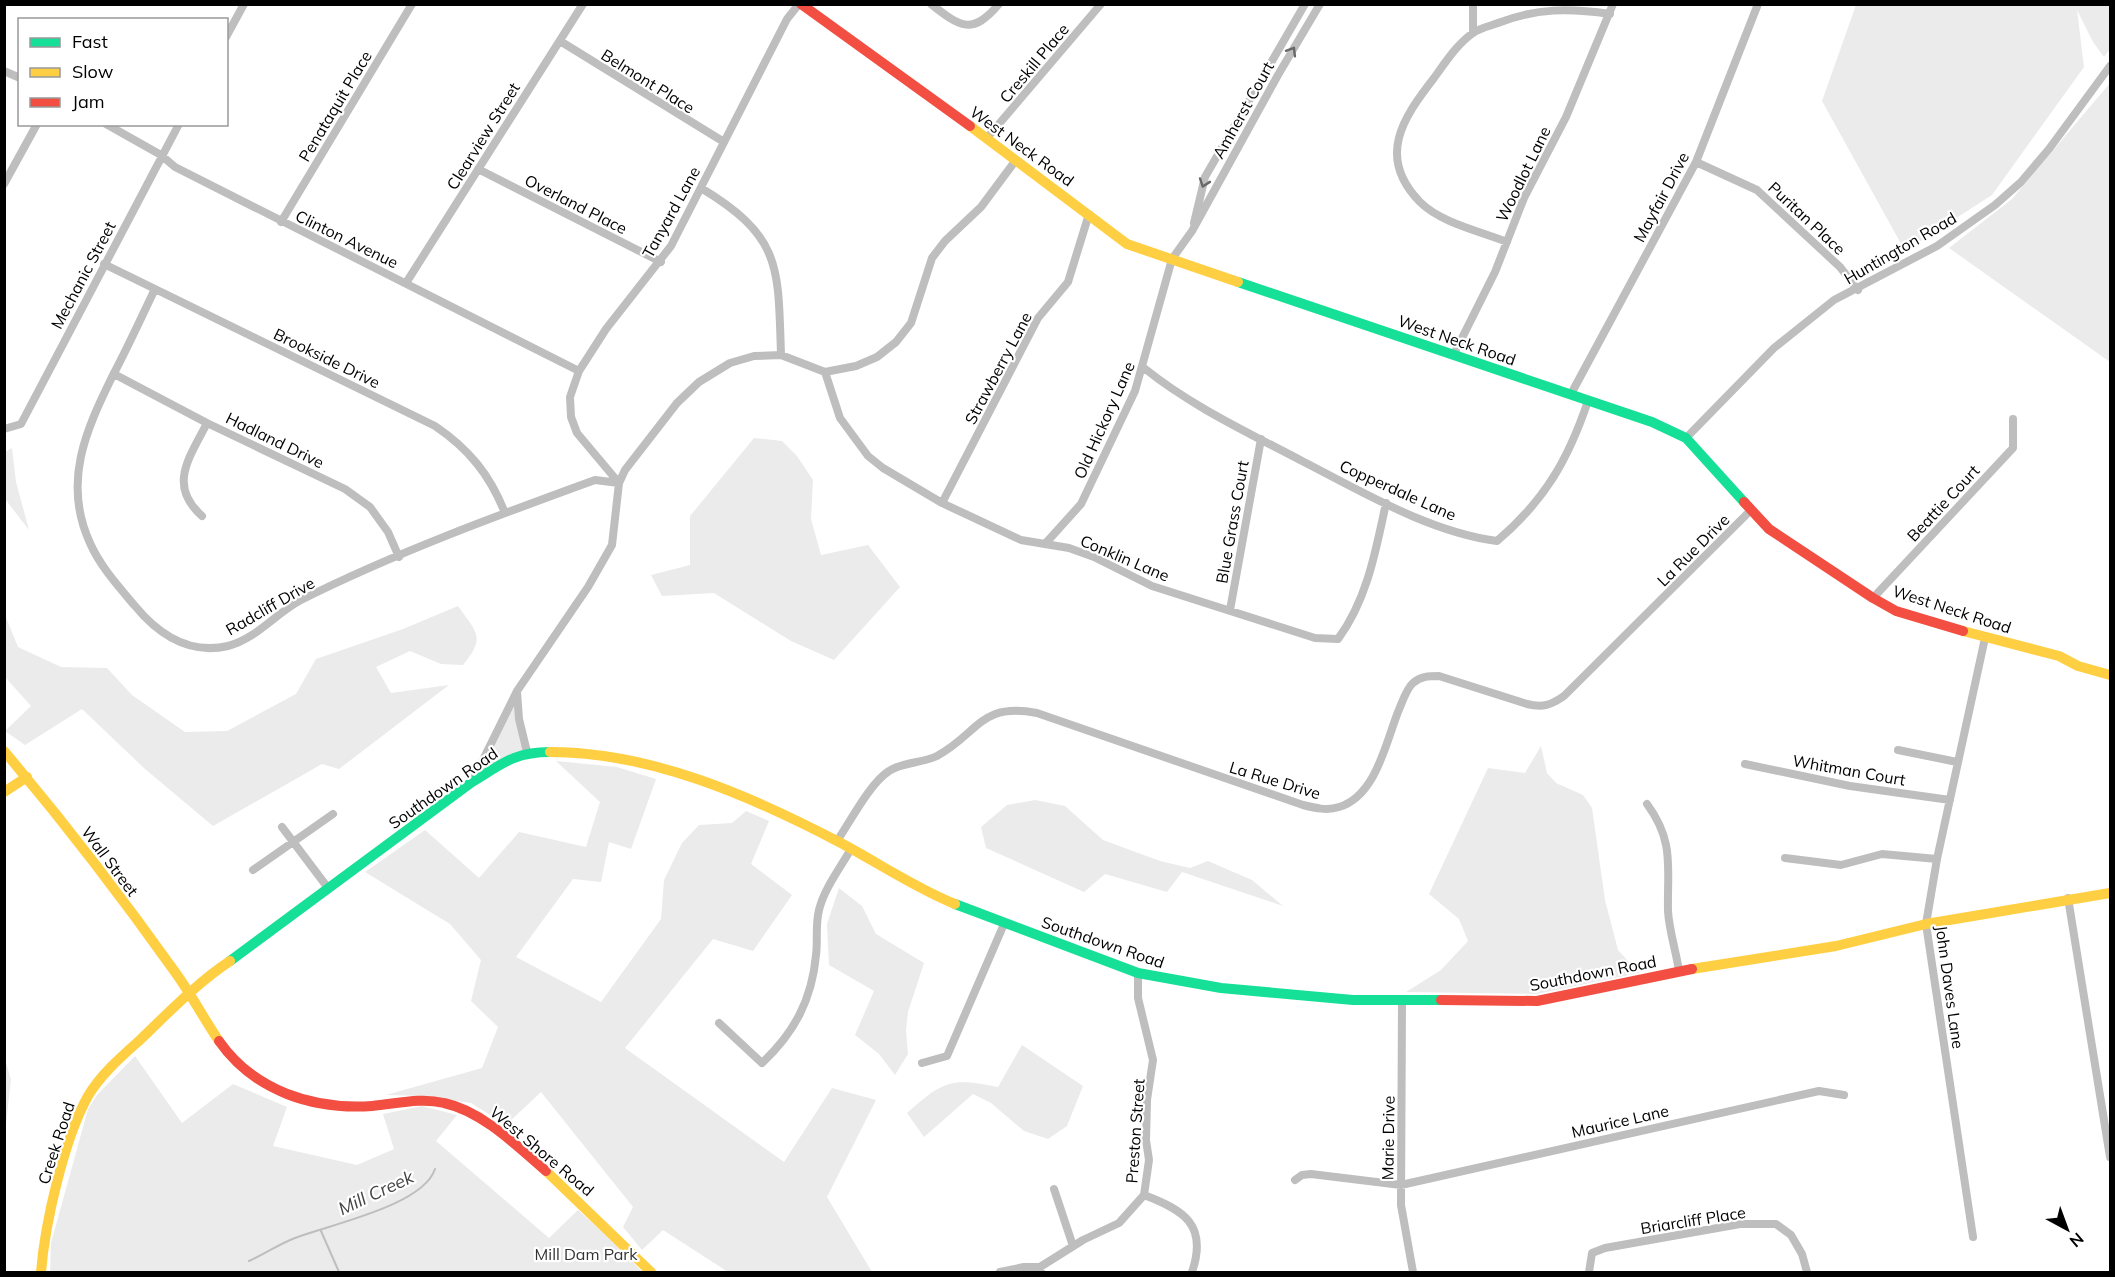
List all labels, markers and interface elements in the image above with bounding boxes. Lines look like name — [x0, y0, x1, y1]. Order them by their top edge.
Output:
legend — [18, 18, 228, 126]
street label: Creskill Place — [995, 19, 1073, 107]
text: Fast — [72, 30, 108, 53]
street label: Belmont Place — [598, 44, 698, 118]
street label: Penataquit Place — [294, 47, 376, 165]
one-way arrow — [1284, 47, 1296, 57]
street label: Amherst Court — [1208, 58, 1278, 162]
text: Slow — [72, 60, 114, 83]
street label: Clearview Street — [442, 78, 524, 193]
text: Jam — [72, 90, 105, 113]
street label: West Neck Road — [966, 102, 1078, 190]
street label: Woodlot Lane — [1491, 123, 1555, 225]
street label: Mayfair Drive — [1629, 149, 1693, 245]
street label: Tanyard Lane — [638, 163, 704, 261]
street label: Overland Place — [522, 170, 630, 238]
one-way arrow — [1198, 177, 1211, 188]
street label: Puritan Place — [1764, 177, 1850, 259]
street label: Clinton Avenue — [292, 205, 402, 273]
street label: Huntington Road — [1840, 208, 1960, 288]
street label: Mechanic Street — [46, 217, 120, 332]
street label: Strawberry Lane — [960, 308, 1036, 428]
street label: West Neck Road — [1395, 310, 1519, 370]
street label: Brookside Drive — [271, 324, 383, 392]
street label: Old Hickory Lane — [1069, 358, 1139, 482]
street label: Hadland Drive — [223, 408, 327, 472]
street label: Copperdale Lane — [1337, 455, 1459, 525]
street label: Blue Grass Court — [1211, 459, 1253, 585]
street label: Beattie Court — [1902, 460, 1984, 545]
street label: La Rue Drive — [1653, 510, 1733, 590]
street label: Conklin Lane — [1077, 530, 1173, 586]
street label: Radcliff Drive — [222, 573, 318, 639]
street label: West Neck Road — [1890, 580, 2014, 638]
street label: Southdown Road — [385, 743, 501, 833]
street label: Whitman Court — [1791, 750, 1907, 790]
street label: La Rue Drive — [1227, 757, 1323, 803]
street label: Wall Street — [77, 822, 143, 900]
street label: Southdown Road — [1039, 912, 1167, 972]
street label: John Daves Lane — [1931, 924, 1969, 1050]
street label: Southdown Road — [1528, 951, 1658, 995]
street label: Preston Street — [1121, 1078, 1149, 1184]
street label: Marie Drive — [1377, 1096, 1399, 1180]
street label: Creek Road — [33, 1099, 79, 1187]
street label: Maurice Lane — [1569, 1100, 1671, 1142]
street label: West Shore Road — [486, 1102, 598, 1200]
water label: Mill Creek — [334, 1165, 418, 1220]
north arrow — [2037, 1199, 2097, 1259]
street label: Briarcliff Place — [1639, 1202, 1747, 1238]
text: N — [2066, 1229, 2088, 1252]
park label: Mill Dam Park — [535, 1244, 638, 1264]

